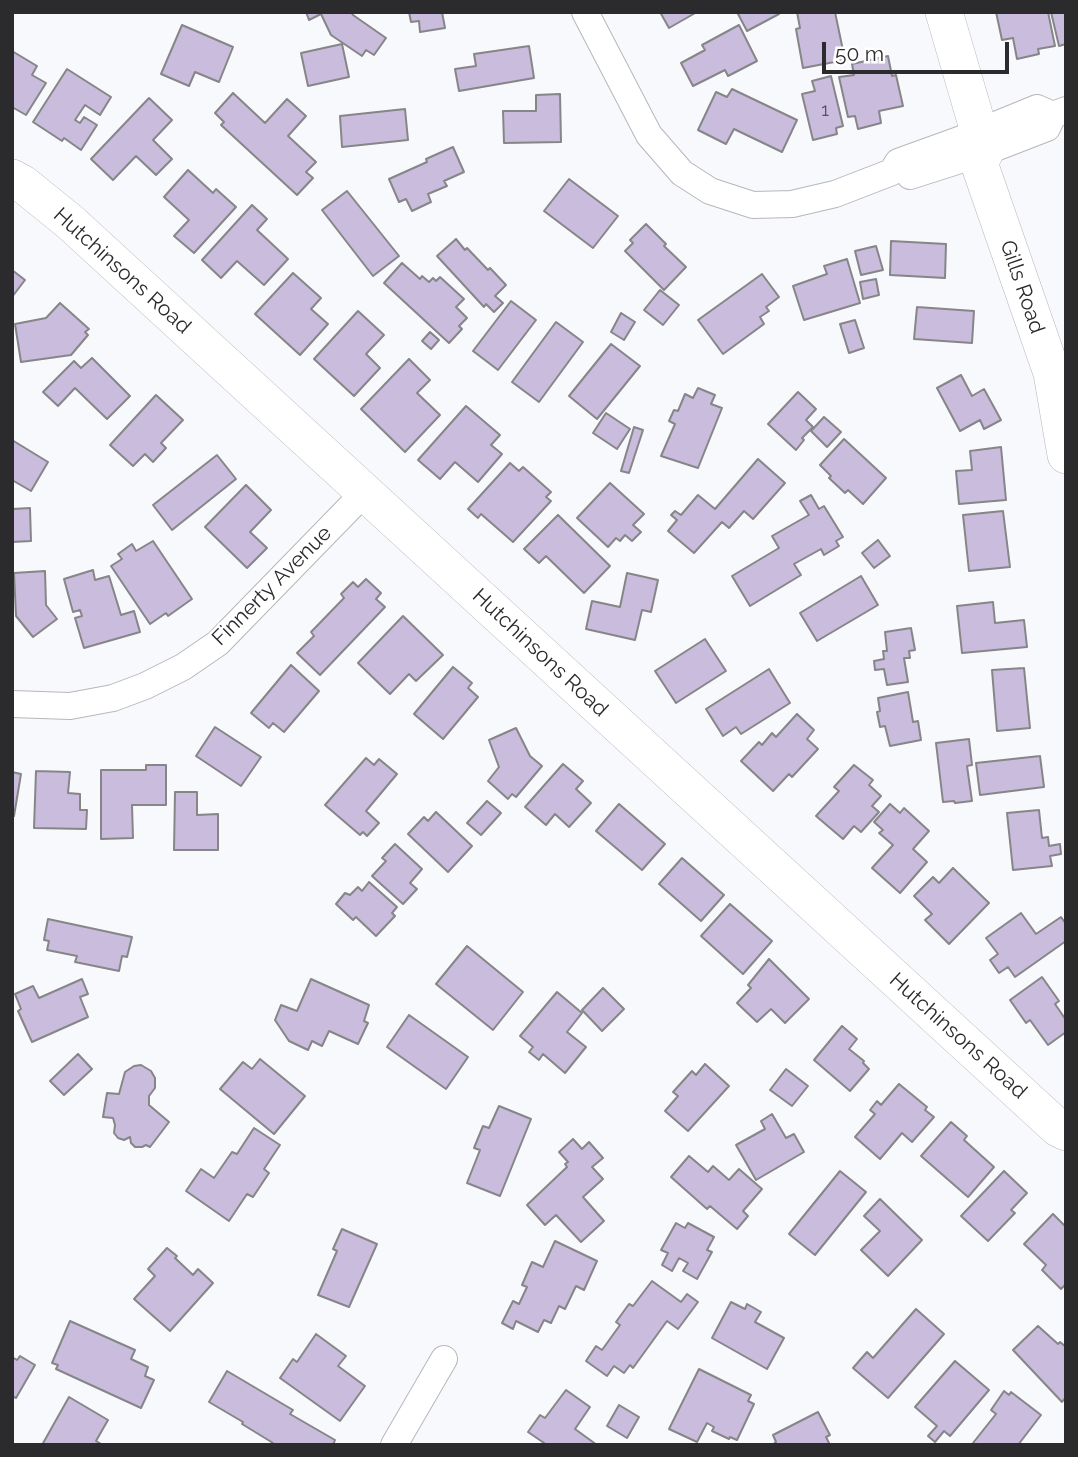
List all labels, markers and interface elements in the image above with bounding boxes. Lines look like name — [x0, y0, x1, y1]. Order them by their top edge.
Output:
scale bar — [826, 28, 1013, 72]
text: 50 m — [835, 41, 884, 66]
house number: 1 — [821, 100, 829, 122]
street label: Hutchinsons Road — [48, 203, 196, 339]
street label: Gills Road — [994, 237, 1050, 337]
street label: Finnerty Avenue — [207, 521, 337, 651]
street label: Hutchinsons Road — [467, 584, 613, 722]
street label: Hutchinsons Road — [884, 968, 1032, 1104]

